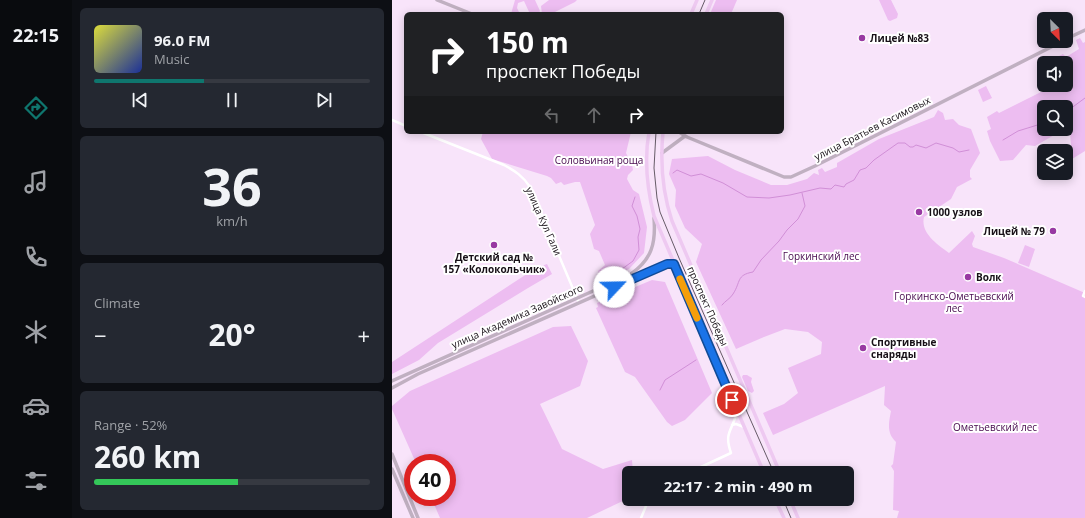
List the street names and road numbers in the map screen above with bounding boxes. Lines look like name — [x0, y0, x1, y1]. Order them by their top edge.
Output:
street label: улица Братьев Касимовых — [811, 92, 933, 163]
street label: улица Кул Гали — [523, 184, 565, 258]
street label: проспект Победы — [684, 264, 732, 348]
street label: улица Академика Завойского — [449, 281, 585, 351]

